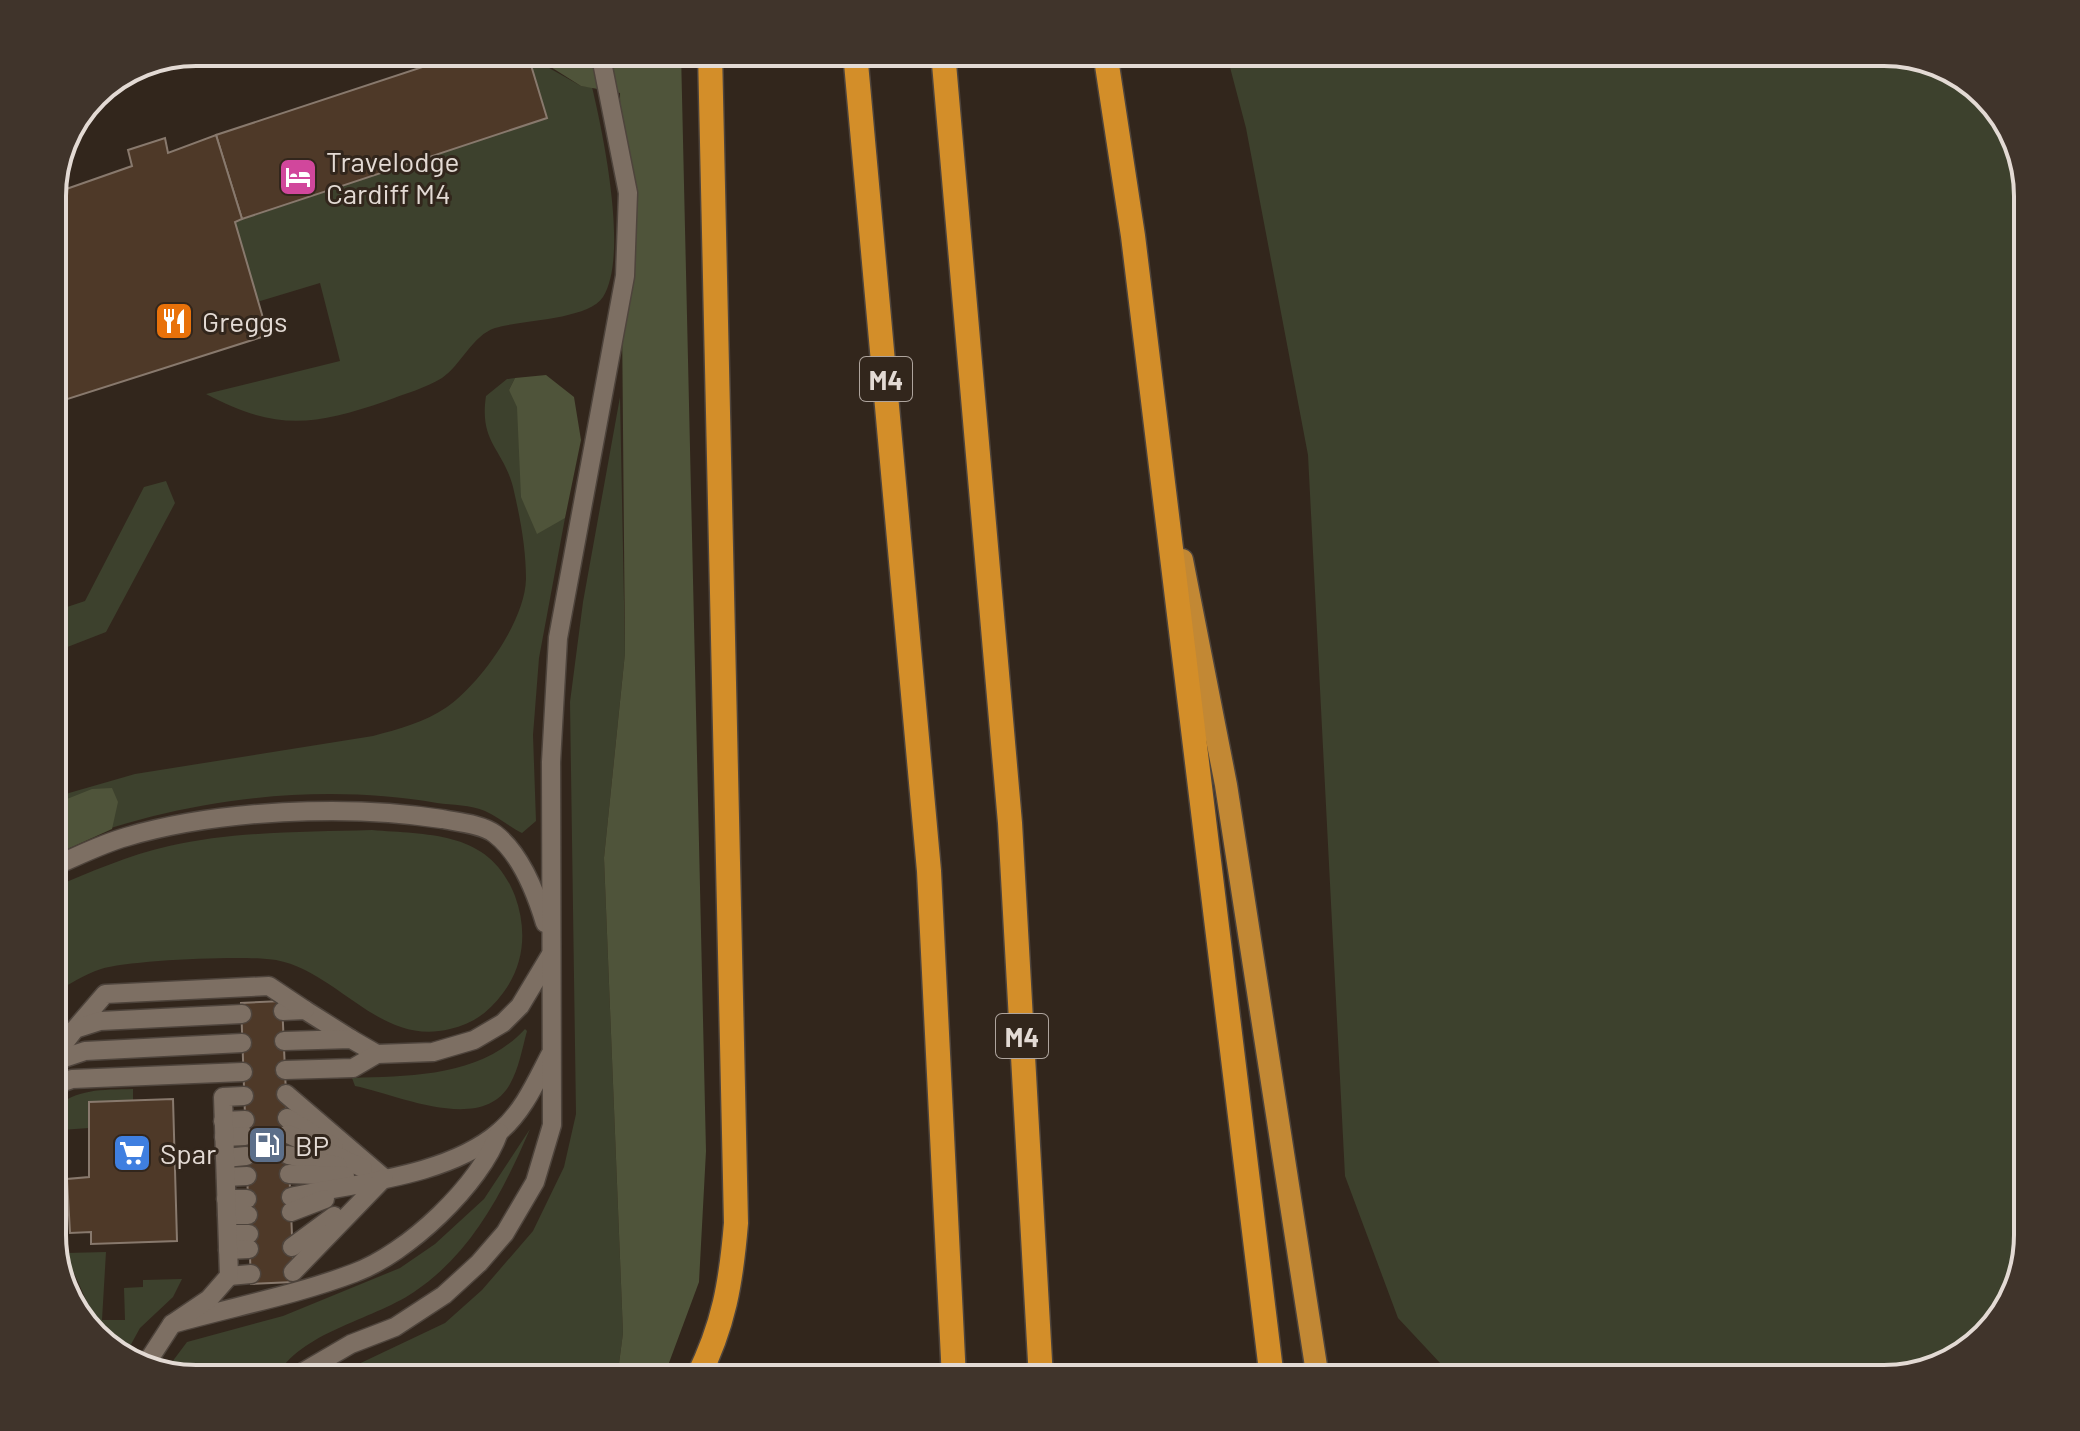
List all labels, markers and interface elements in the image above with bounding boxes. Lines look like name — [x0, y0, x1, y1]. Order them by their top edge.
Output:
place label: Travelodge Cardiff M4 — [326, 144, 459, 210]
hotel icon: Travelodge Cardiff M4 — [277, 156, 319, 198]
restaurant icon: Greggs — [153, 300, 195, 342]
place label: Greggs — [202, 304, 287, 338]
road number: M4 — [860, 357, 912, 401]
road number: M4 — [996, 1014, 1048, 1058]
fuel station icon: BP — [246, 1124, 288, 1166]
place label: BP — [295, 1128, 329, 1162]
supermarket icon: Spar — [111, 1132, 153, 1174]
place label: Spar — [160, 1136, 216, 1170]

